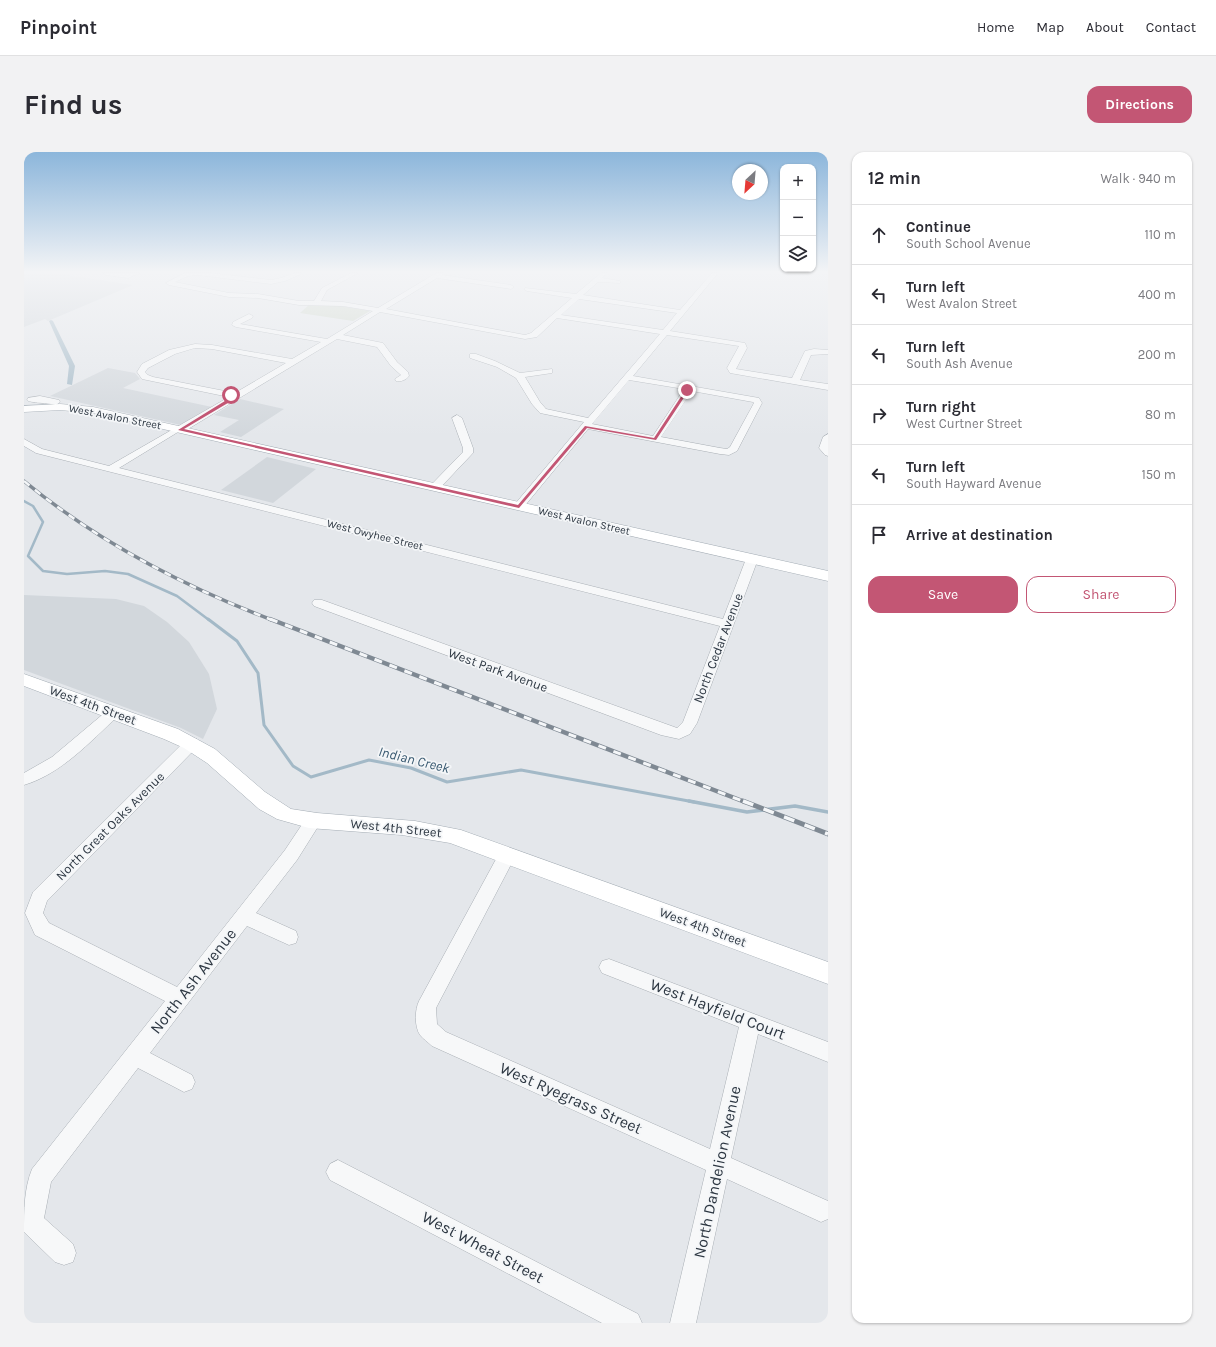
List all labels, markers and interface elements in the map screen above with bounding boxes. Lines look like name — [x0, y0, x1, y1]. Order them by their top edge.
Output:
text: Pinpoint — [20, 17, 97, 39]
text: Home — [977, 19, 1014, 36]
text: Map — [1036, 19, 1064, 36]
text: About — [1086, 19, 1124, 36]
text: Contact — [1146, 19, 1196, 36]
button: Directions — [1087, 86, 1192, 123]
text: Find us — [24, 88, 123, 121]
north arrow — [732, 164, 768, 200]
map controls — [780, 164, 816, 272]
button: + — [780, 164, 816, 200]
text: 12 min — [868, 168, 921, 188]
text: Walk · 940 m — [1100, 171, 1176, 186]
button: − — [780, 200, 816, 236]
text: Continue — [906, 218, 971, 236]
icon: ahead — [868, 224, 890, 246]
text: 110 m — [1144, 227, 1176, 242]
button: layers — [780, 236, 816, 272]
text: South School Avenue — [906, 236, 1031, 251]
text: Turn left — [906, 278, 965, 296]
icon: left — [868, 284, 890, 306]
text: 400 m — [1138, 287, 1176, 302]
text: West Avalon Street — [906, 296, 1017, 311]
text: Turn left — [906, 338, 965, 356]
icon: left — [868, 344, 890, 366]
text: 200 m — [1138, 347, 1176, 362]
text: South Ash Avenue — [906, 356, 1013, 371]
route end — [678, 381, 696, 399]
route start — [222, 386, 240, 404]
text: Turn right — [906, 398, 976, 416]
street label: West Avalon Street — [68, 402, 162, 432]
icon: right — [868, 404, 890, 426]
text: 80 m — [1145, 407, 1176, 422]
text: West Curtner Street — [906, 416, 1022, 431]
text: Turn left — [906, 458, 965, 476]
icon: left — [868, 464, 890, 486]
text: 150 m — [1141, 467, 1176, 482]
text: South Hayward Avenue — [906, 476, 1041, 491]
street label: West Avalon Street — [537, 504, 631, 538]
street label: West Owyhee Street — [326, 517, 424, 553]
icon: arrive — [868, 524, 890, 546]
text: Arrive at destination — [906, 526, 1053, 544]
button: Save — [868, 576, 1018, 613]
button: Share — [1026, 576, 1176, 613]
street label: North Cedar Avenue — [690, 591, 746, 705]
street label: West Park Avenue — [446, 645, 550, 695]
street label: West 4th Street — [47, 682, 139, 728]
water label: Indian Creek — [377, 743, 452, 777]
street label: North Great Oaks Avenue — [53, 769, 167, 883]
street label: West 4th Street — [350, 816, 442, 840]
street label: West 4th Street — [657, 904, 749, 950]
street label: North Ash Avenue — [146, 924, 240, 1038]
street label: West Hayfield Court — [648, 974, 788, 1044]
street label: West Ryegrass Street — [497, 1058, 645, 1138]
street label: North Dandelion Avenue — [689, 1084, 745, 1260]
street label: West Wheat Street — [419, 1207, 547, 1287]

